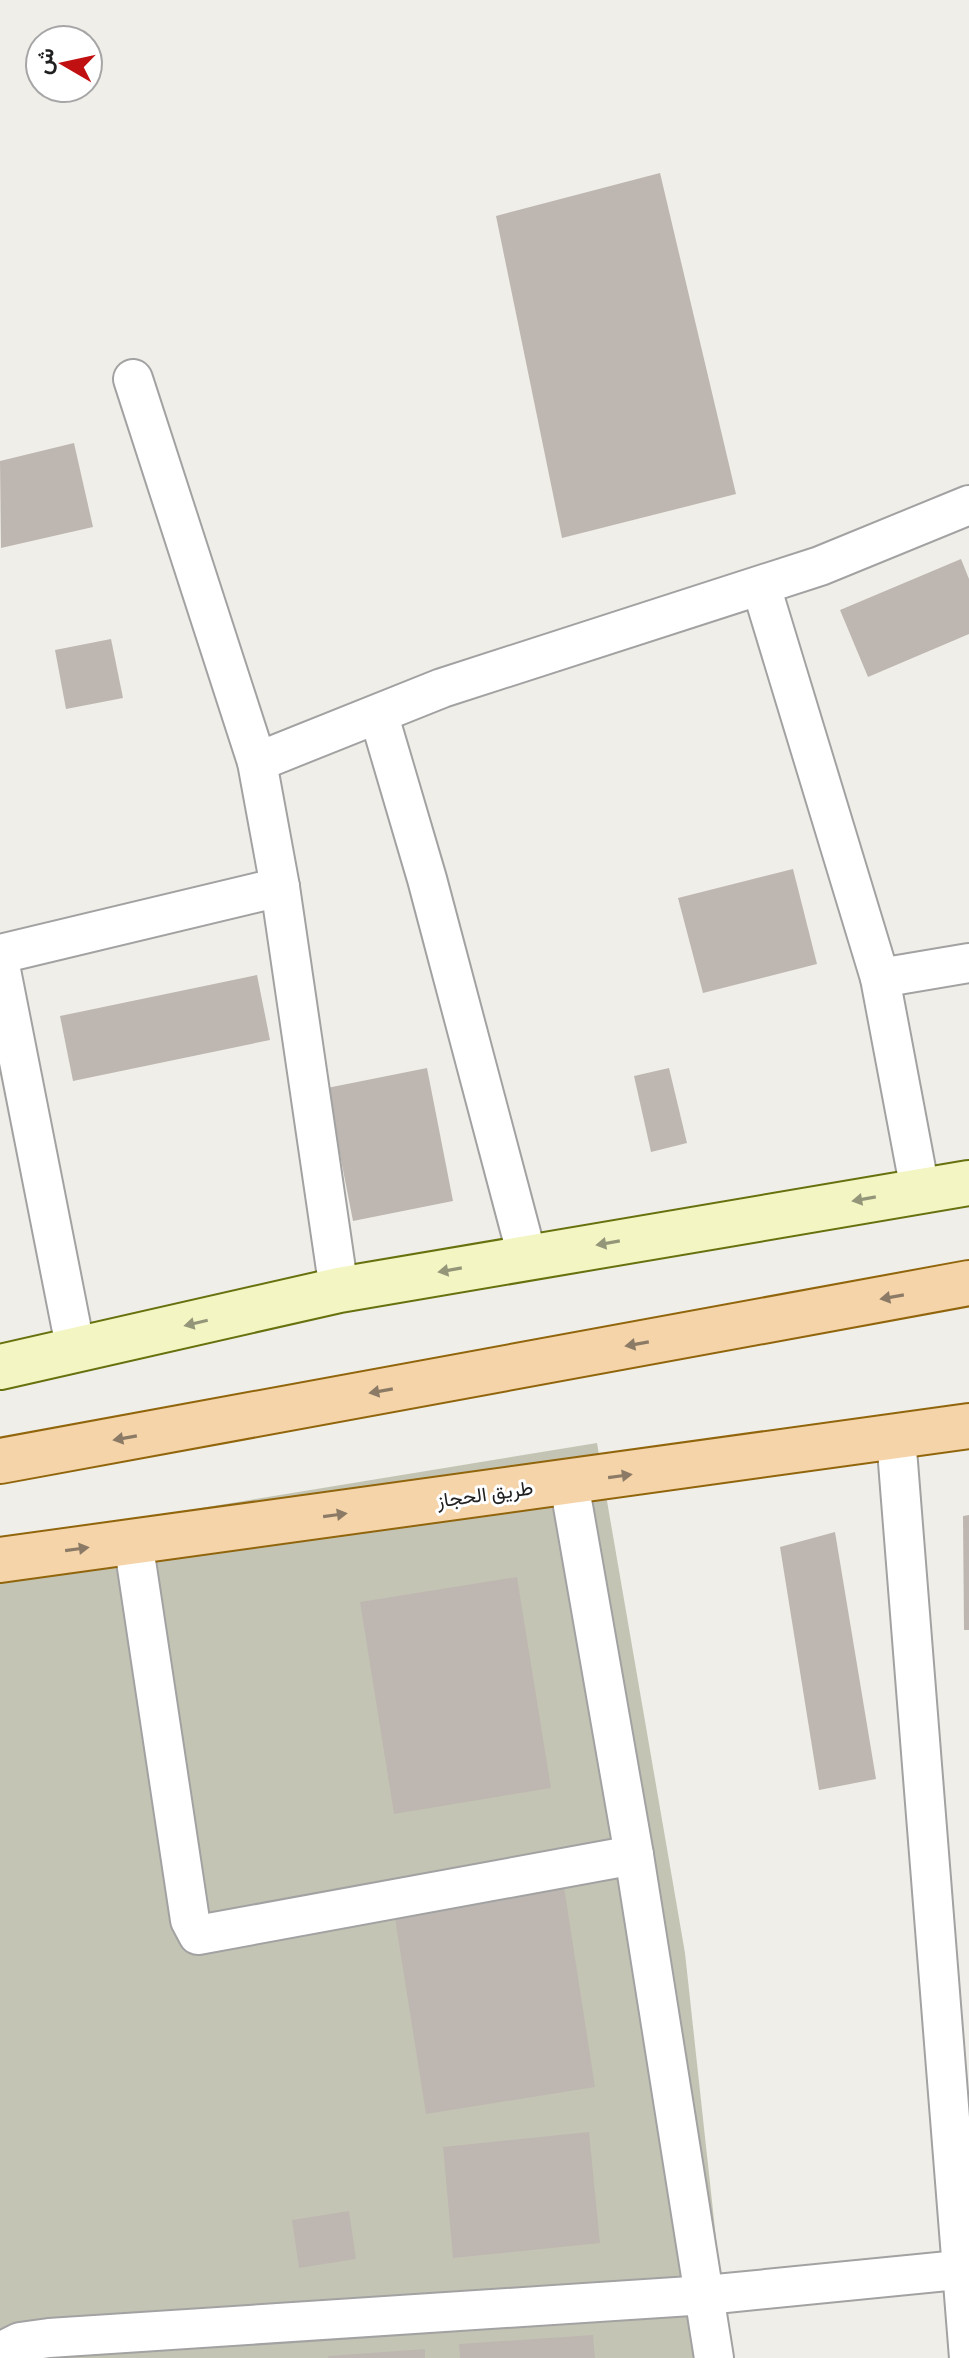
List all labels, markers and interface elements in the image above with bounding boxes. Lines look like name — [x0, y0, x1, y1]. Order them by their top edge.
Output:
north arrow — [24, 24, 104, 104]
text: ش — [29, 46, 60, 76]
one-way arrow — [851, 1194, 876, 1206]
one-way arrow — [595, 1237, 620, 1249]
one-way arrow — [438, 1264, 463, 1277]
one-way arrow — [880, 1291, 905, 1303]
one-way arrow — [183, 1317, 208, 1330]
one-way arrow — [624, 1338, 649, 1350]
one-way arrow — [368, 1385, 393, 1398]
one-way arrow — [112, 1433, 137, 1445]
one-way arrow — [608, 1469, 633, 1482]
street label: طريق الحجاز — [434, 1475, 535, 1514]
one-way arrow — [323, 1508, 348, 1521]
one-way arrow — [65, 1542, 90, 1555]

